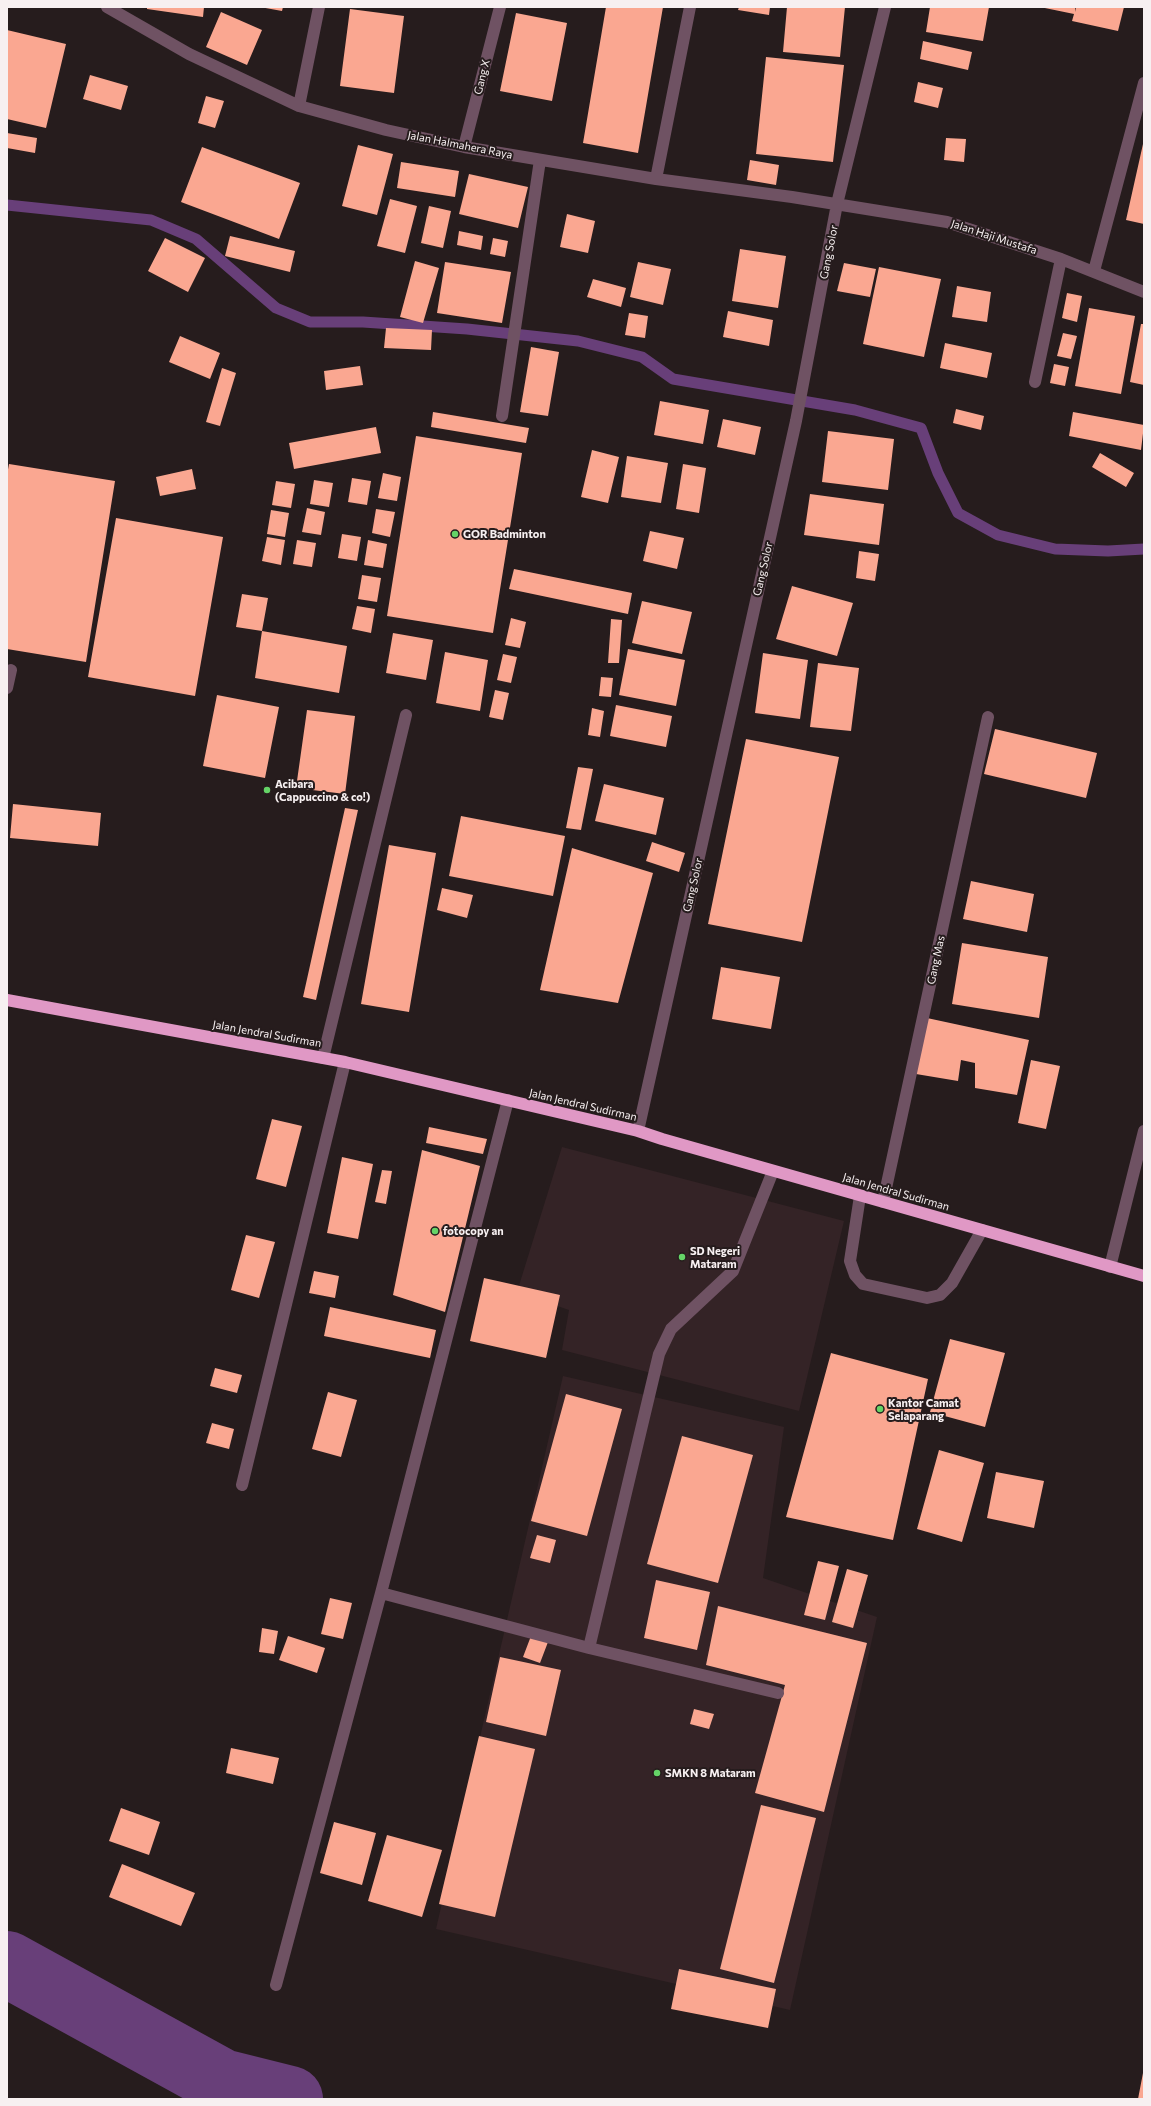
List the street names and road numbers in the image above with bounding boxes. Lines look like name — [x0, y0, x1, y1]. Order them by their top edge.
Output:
street label: Gang X — [471, 58, 493, 96]
street label: Jalan Halmahera Raya — [406, 128, 514, 162]
street label: Jalan Haji Mustafa — [949, 217, 1039, 257]
street label: Gang Solor — [817, 224, 841, 280]
street label: Gang Solor — [750, 541, 776, 597]
street label: Gang Solor — [680, 857, 706, 913]
street label: Gang Mas — [924, 934, 948, 986]
street label: Jalan Jendral Sudirman — [212, 1018, 322, 1050]
street label: Jalan Jendral Sudirman — [528, 1086, 638, 1124]
street label: Jalan Jendral Sudirman — [841, 1170, 951, 1214]

